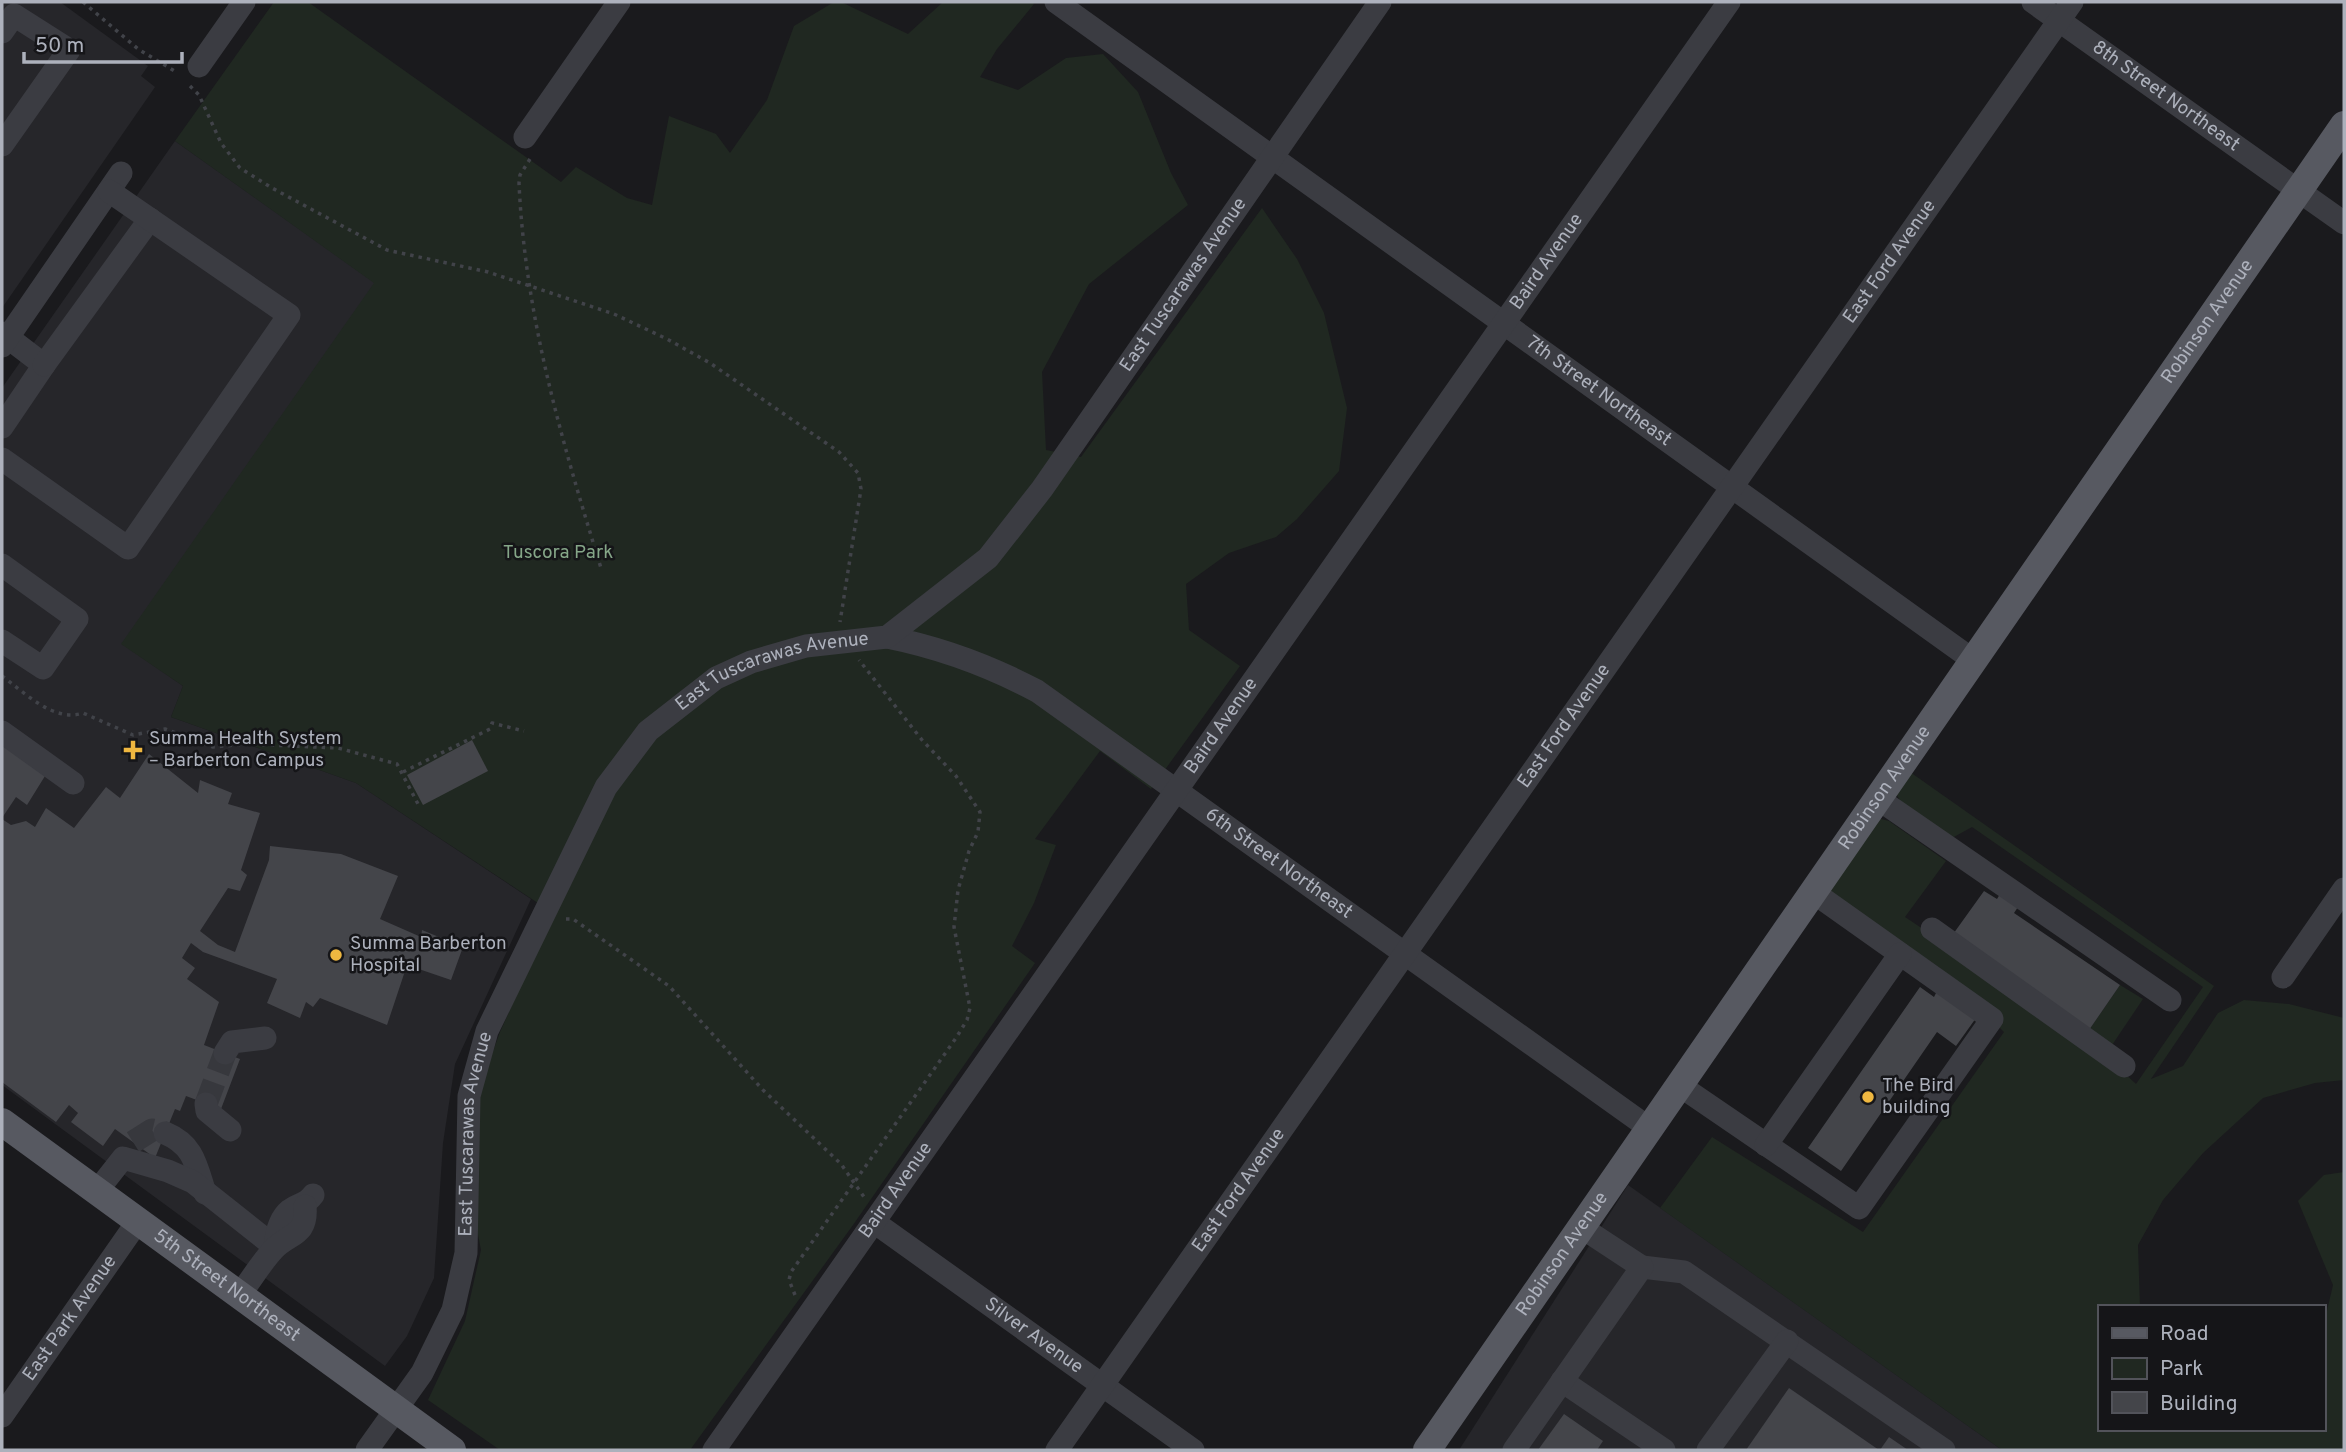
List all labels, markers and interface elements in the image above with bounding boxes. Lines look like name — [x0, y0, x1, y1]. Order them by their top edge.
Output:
scale bar — [24, 21, 182, 65]
text: 50 m — [35, 33, 84, 60]
street label: 8th Street Northeast — [2087, 36, 2244, 157]
street label: East Tuscarawas Avenue — [1115, 193, 1252, 377]
street label: East Ford Avenue — [1838, 195, 1942, 329]
street label: Baird Avenue — [1505, 209, 1589, 315]
street label: Robinson Avenue — [2156, 255, 2259, 389]
street label: 7th Street Northeast — [1521, 331, 1676, 452]
park label: Tuscora Park — [503, 541, 613, 565]
street label: East Tuscarawas Avenue — [671, 627, 870, 717]
street label: East Ford Avenue — [1513, 659, 1616, 793]
street label: Baird Avenue — [1179, 673, 1263, 779]
street label: Robinson Avenue — [1834, 721, 1937, 855]
place label: Summa Health System – Barberton Campus — [149, 727, 342, 773]
marker: Summa Health System – Barberton Campus — [123, 740, 143, 760]
street label: 6th Street Northeast — [1200, 803, 1357, 924]
place label: Summa Barberton Hospital — [350, 932, 507, 978]
marker: Summa Barberton Hospital — [328, 947, 344, 963]
street label: East Tuscarawas Avenue — [454, 1029, 498, 1237]
place label: The Bird building — [1882, 1074, 1954, 1120]
marker: The Bird building — [1860, 1089, 1876, 1105]
street label: East Ford Avenue — [1187, 1124, 1291, 1257]
street label: Baird Avenue — [854, 1138, 938, 1243]
street label: Robinson Avenue — [1511, 1187, 1614, 1321]
street label: 5th Street Northeast — [148, 1224, 305, 1347]
street label: East Park Avenue — [18, 1251, 122, 1386]
street label: Silver Avenue — [979, 1292, 1088, 1379]
legend — [2098, 1305, 2325, 1431]
text: Road — [2160, 1321, 2209, 1348]
text: Park — [2160, 1356, 2203, 1383]
text: Building — [2160, 1391, 2238, 1418]

